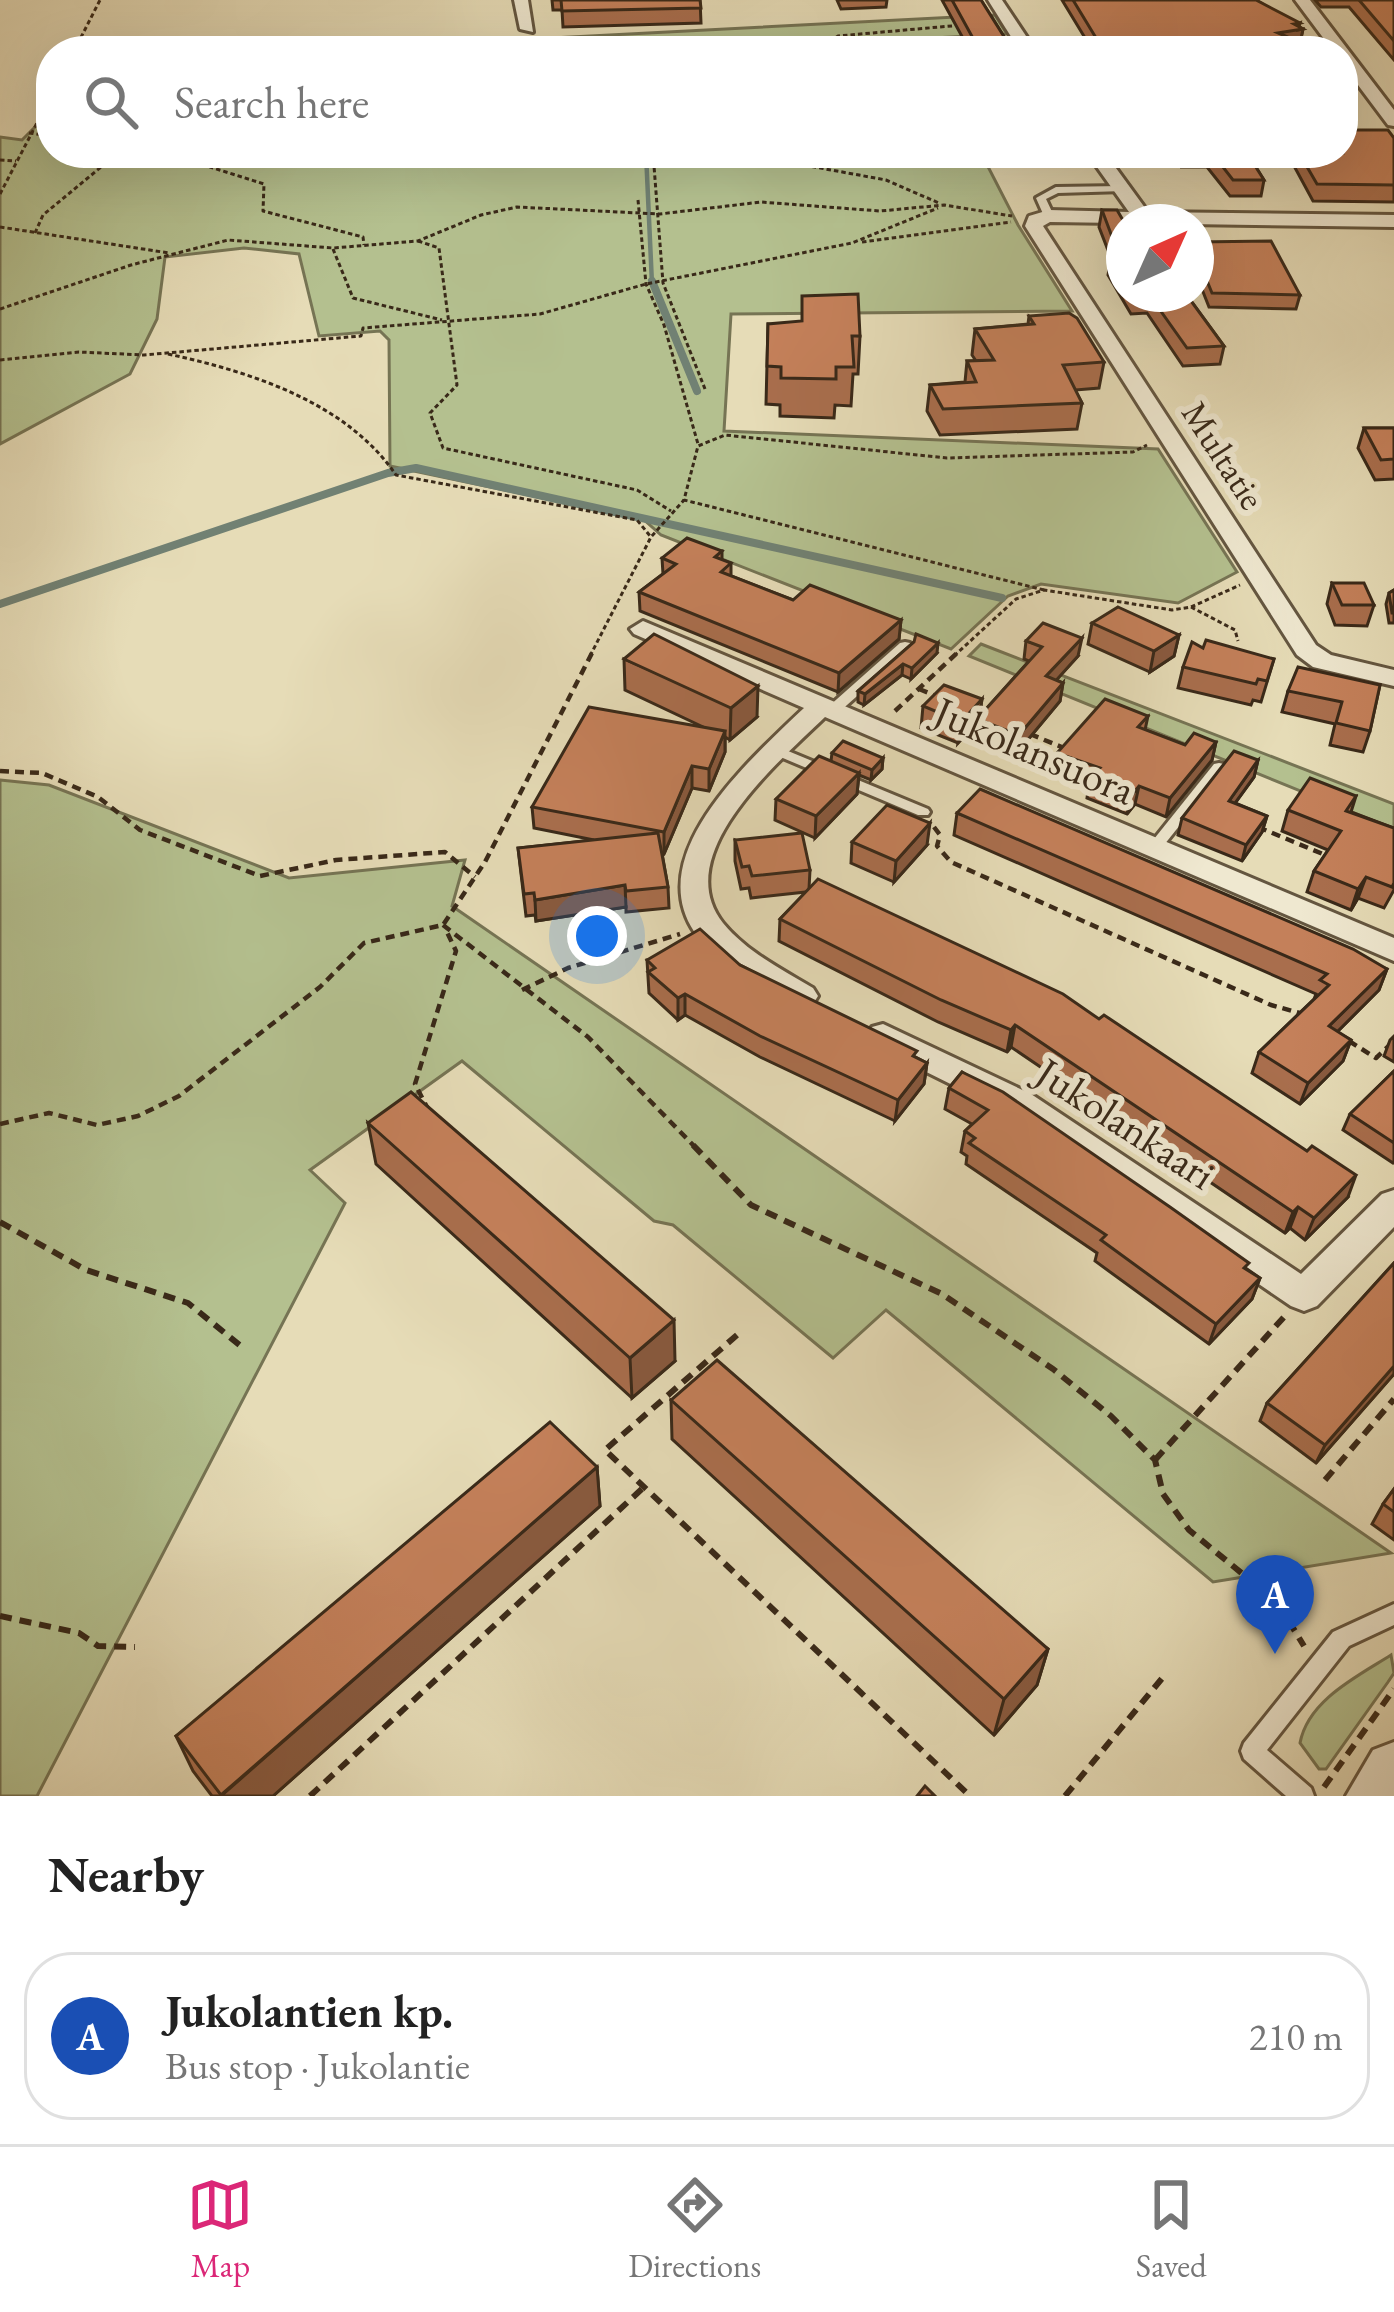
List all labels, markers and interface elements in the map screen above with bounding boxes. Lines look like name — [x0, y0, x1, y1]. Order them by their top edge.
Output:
search box — [36, 36, 1358, 168]
icon: search — [78, 69, 144, 135]
text: Search here — [174, 73, 369, 131]
north arrow — [1106, 204, 1214, 312]
street label: Multatie — [1171, 392, 1276, 518]
street label: Jukolansuora — [923, 682, 1144, 817]
your location — [567, 906, 627, 966]
street label: Jukolankaari — [1023, 1043, 1226, 1202]
pin: A — [1236, 1555, 1314, 1654]
text: Nearby — [48, 1841, 204, 1907]
text: Jukolantien kp. — [165, 1982, 453, 2040]
text: A — [76, 2011, 104, 2062]
text: 210 m — [1249, 2011, 1343, 2062]
text: Bus stop · Jukolantie — [165, 2040, 470, 2091]
tab: Map — [187, 2172, 253, 2287]
tab: Directions — [628, 2172, 761, 2287]
tab: Saved — [1136, 2172, 1207, 2287]

